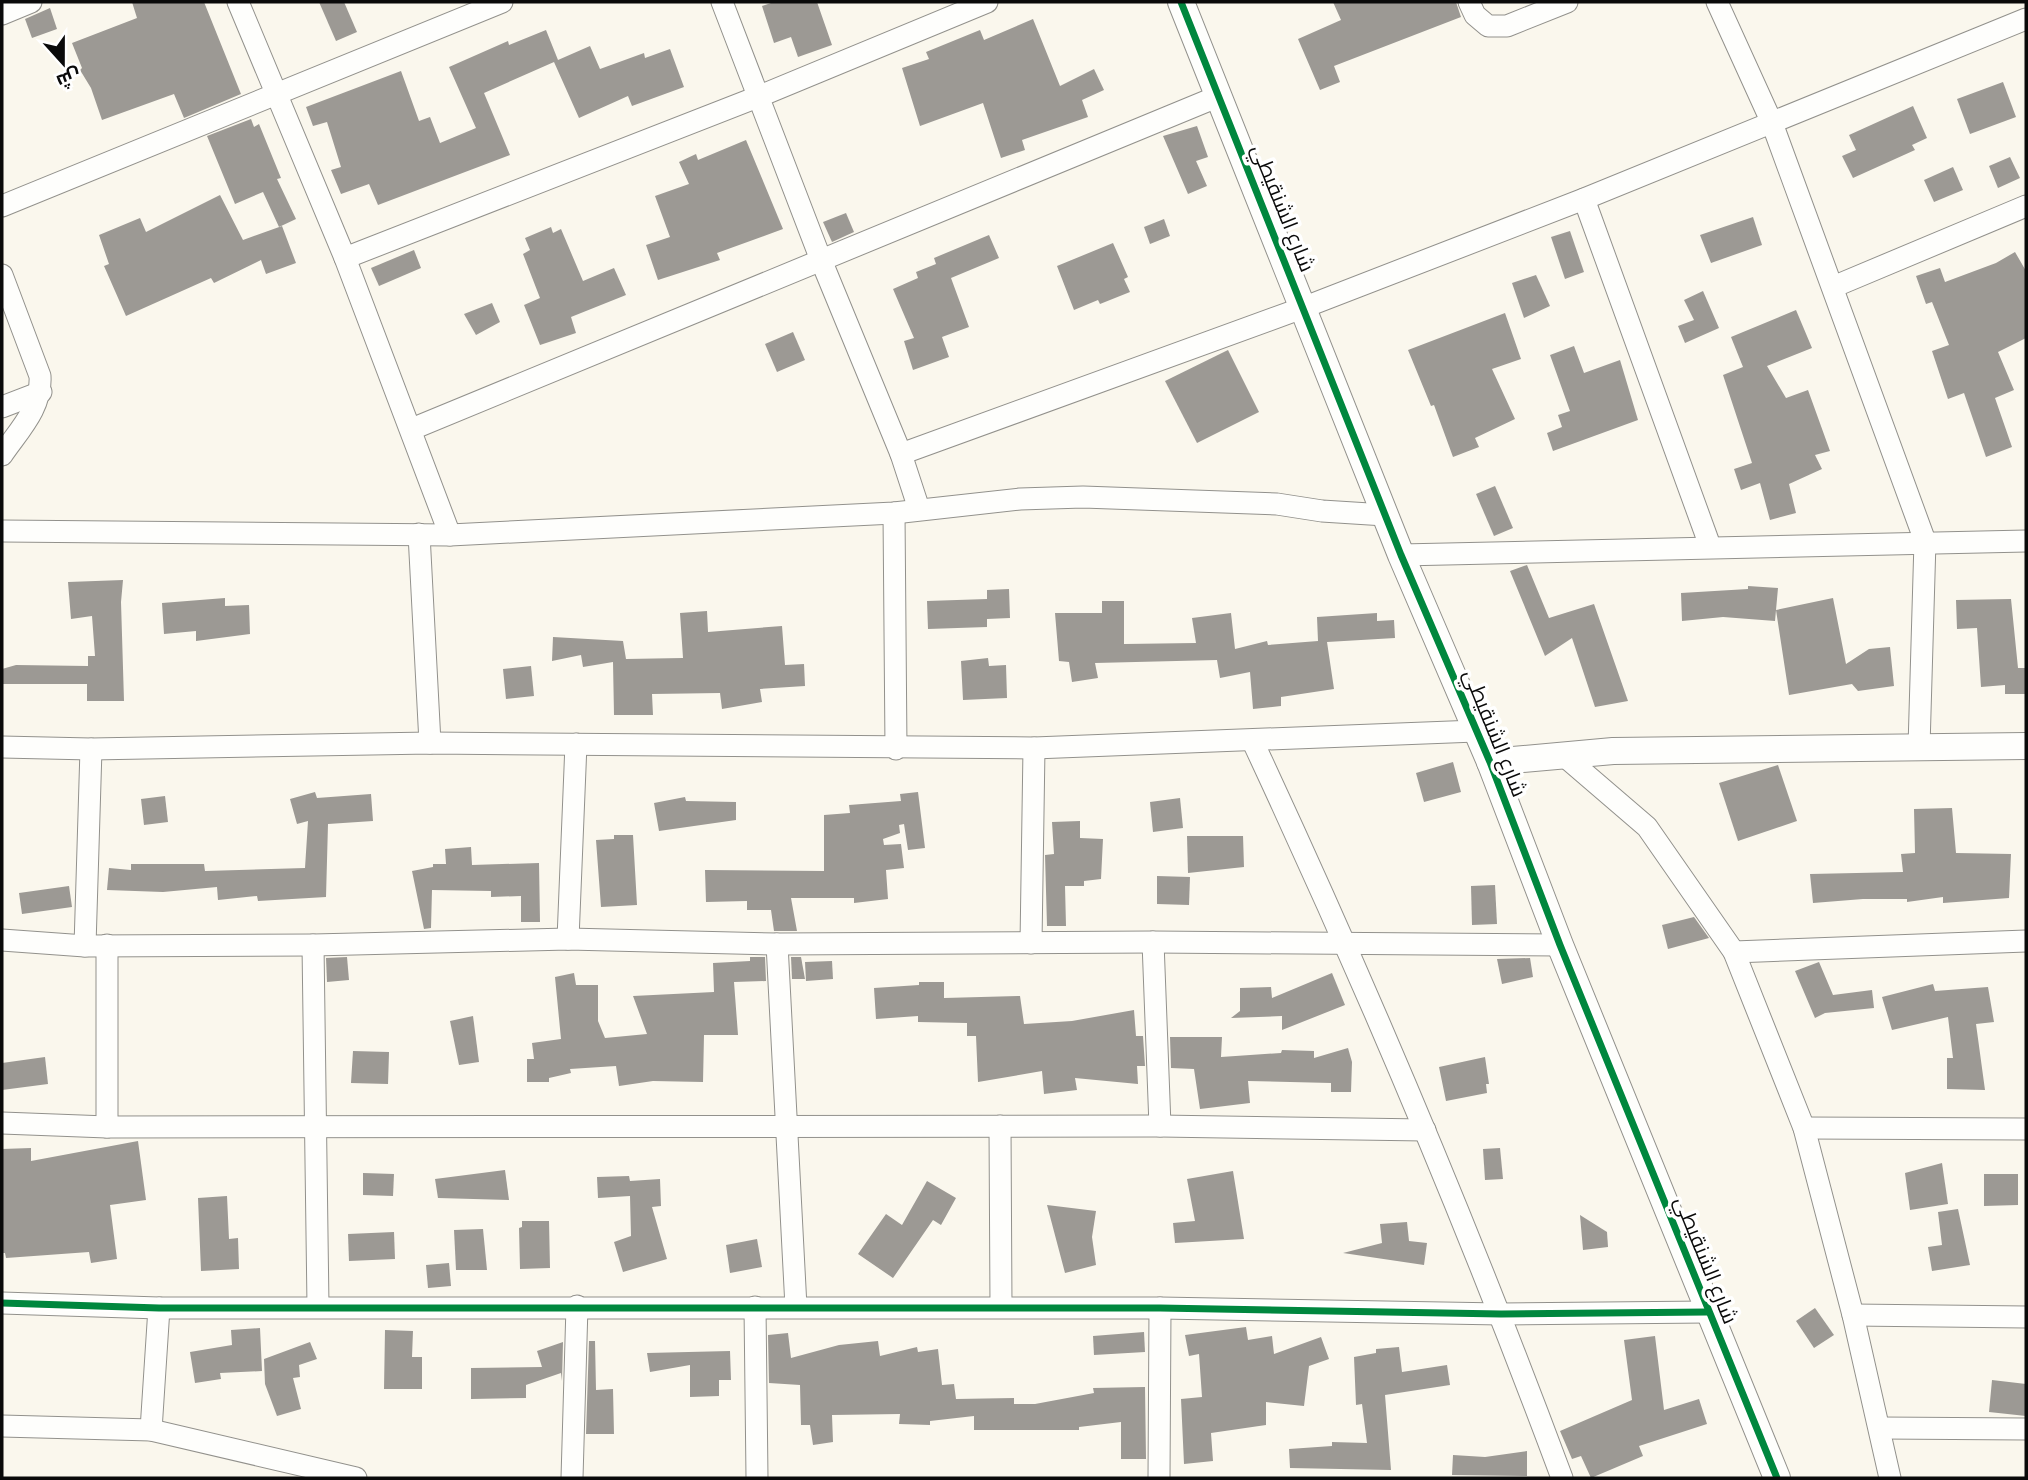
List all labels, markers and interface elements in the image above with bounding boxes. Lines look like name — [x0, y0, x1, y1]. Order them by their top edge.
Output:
north arrow — [28, 28, 98, 98]
text: ش — [53, 63, 85, 94]
street label: شارع الشنقيطي — [1243, 140, 1322, 277]
street label: شارع الشنقيطي — [1455, 665, 1534, 802]
street label: شارع الشنقيطي — [1666, 1192, 1745, 1329]

